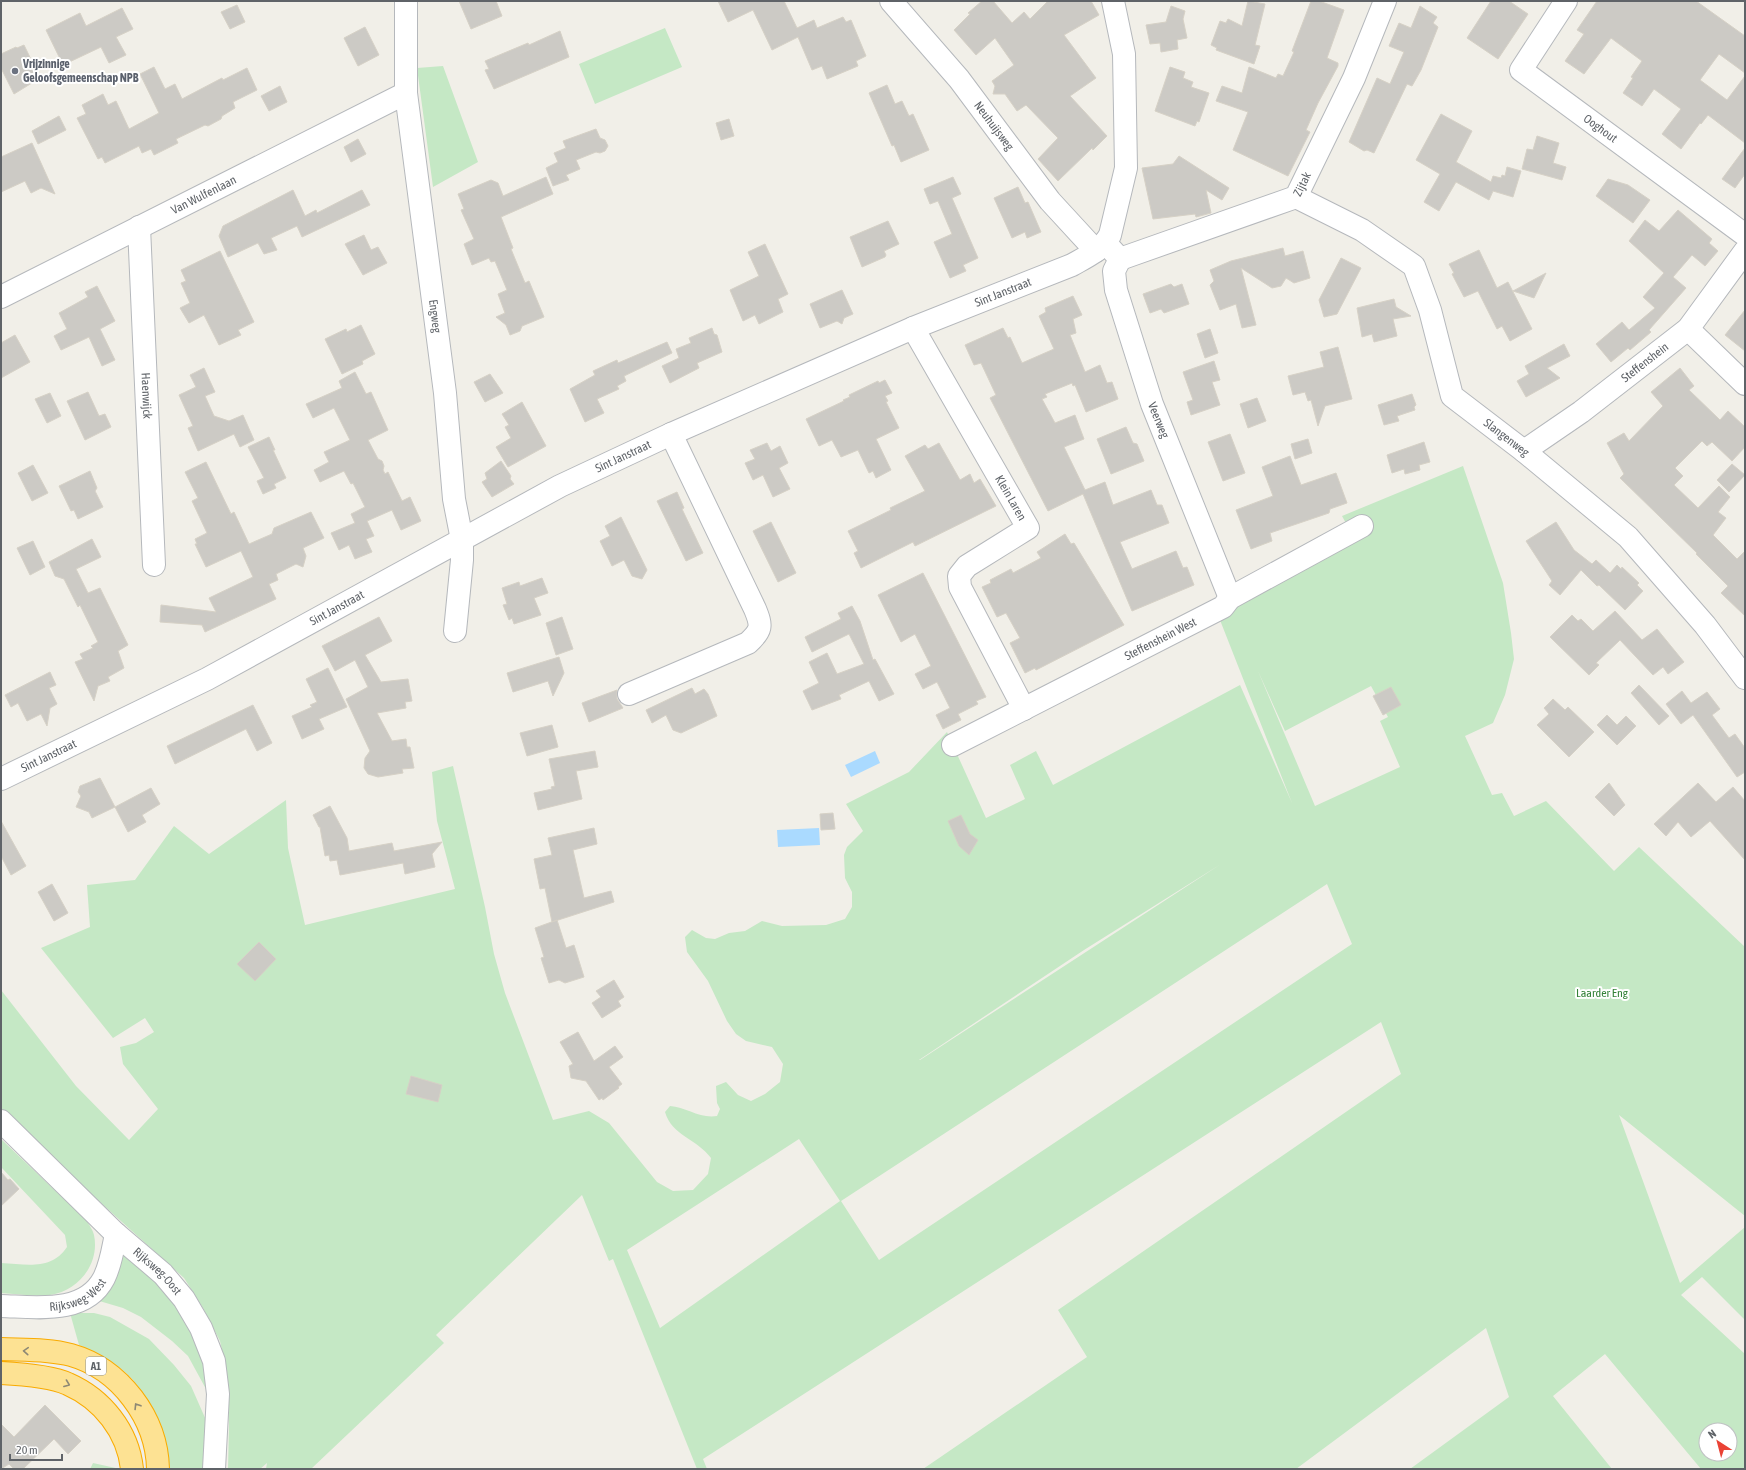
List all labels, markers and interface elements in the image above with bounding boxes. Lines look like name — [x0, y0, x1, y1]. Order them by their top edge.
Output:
place label: Vrijzinnige Geloofsgemeenschap NPB — [22, 57, 139, 85]
marker: Vrijzinnige Geloofsgemeenschap NPB — [10, 66, 20, 76]
street label: Neuhuijsweg — [971, 99, 1017, 154]
street label: Ooghout — [1581, 111, 1621, 146]
street label: Zijtak — [1290, 169, 1314, 198]
street label: Van Wulfenlaan — [169, 173, 239, 217]
street label: Sint Janstraat — [973, 275, 1034, 310]
street label: Engweg — [426, 298, 444, 335]
street label: Steffenshein — [1619, 340, 1671, 385]
street label: Haenwijck — [138, 372, 155, 420]
street label: Veerweg — [1145, 400, 1172, 441]
street label: Slangenweg — [1481, 416, 1533, 460]
street label: Sint Janstraat — [593, 437, 654, 475]
street label: Klein Laren — [992, 473, 1029, 523]
street label: Sint Janstraat — [307, 587, 367, 628]
street label: Steffenshein West — [1122, 615, 1199, 663]
street label: Sint Janstraat — [19, 736, 79, 775]
park label: Laarder Eng — [1576, 986, 1629, 1000]
street label: Rijksweg-Oost — [130, 1245, 185, 1298]
street label: Rijksweg-West — [49, 1276, 109, 1314]
one-way arrow — [23, 1346, 30, 1355]
road number: A1 — [86, 1357, 106, 1375]
one-way arrow — [63, 1380, 70, 1388]
one-way arrow — [134, 1403, 142, 1410]
north arrow — [1698, 1422, 1738, 1462]
text: N — [1706, 1427, 1718, 1441]
scale bar — [10, 1436, 62, 1462]
text: 20 m — [16, 1443, 38, 1457]

